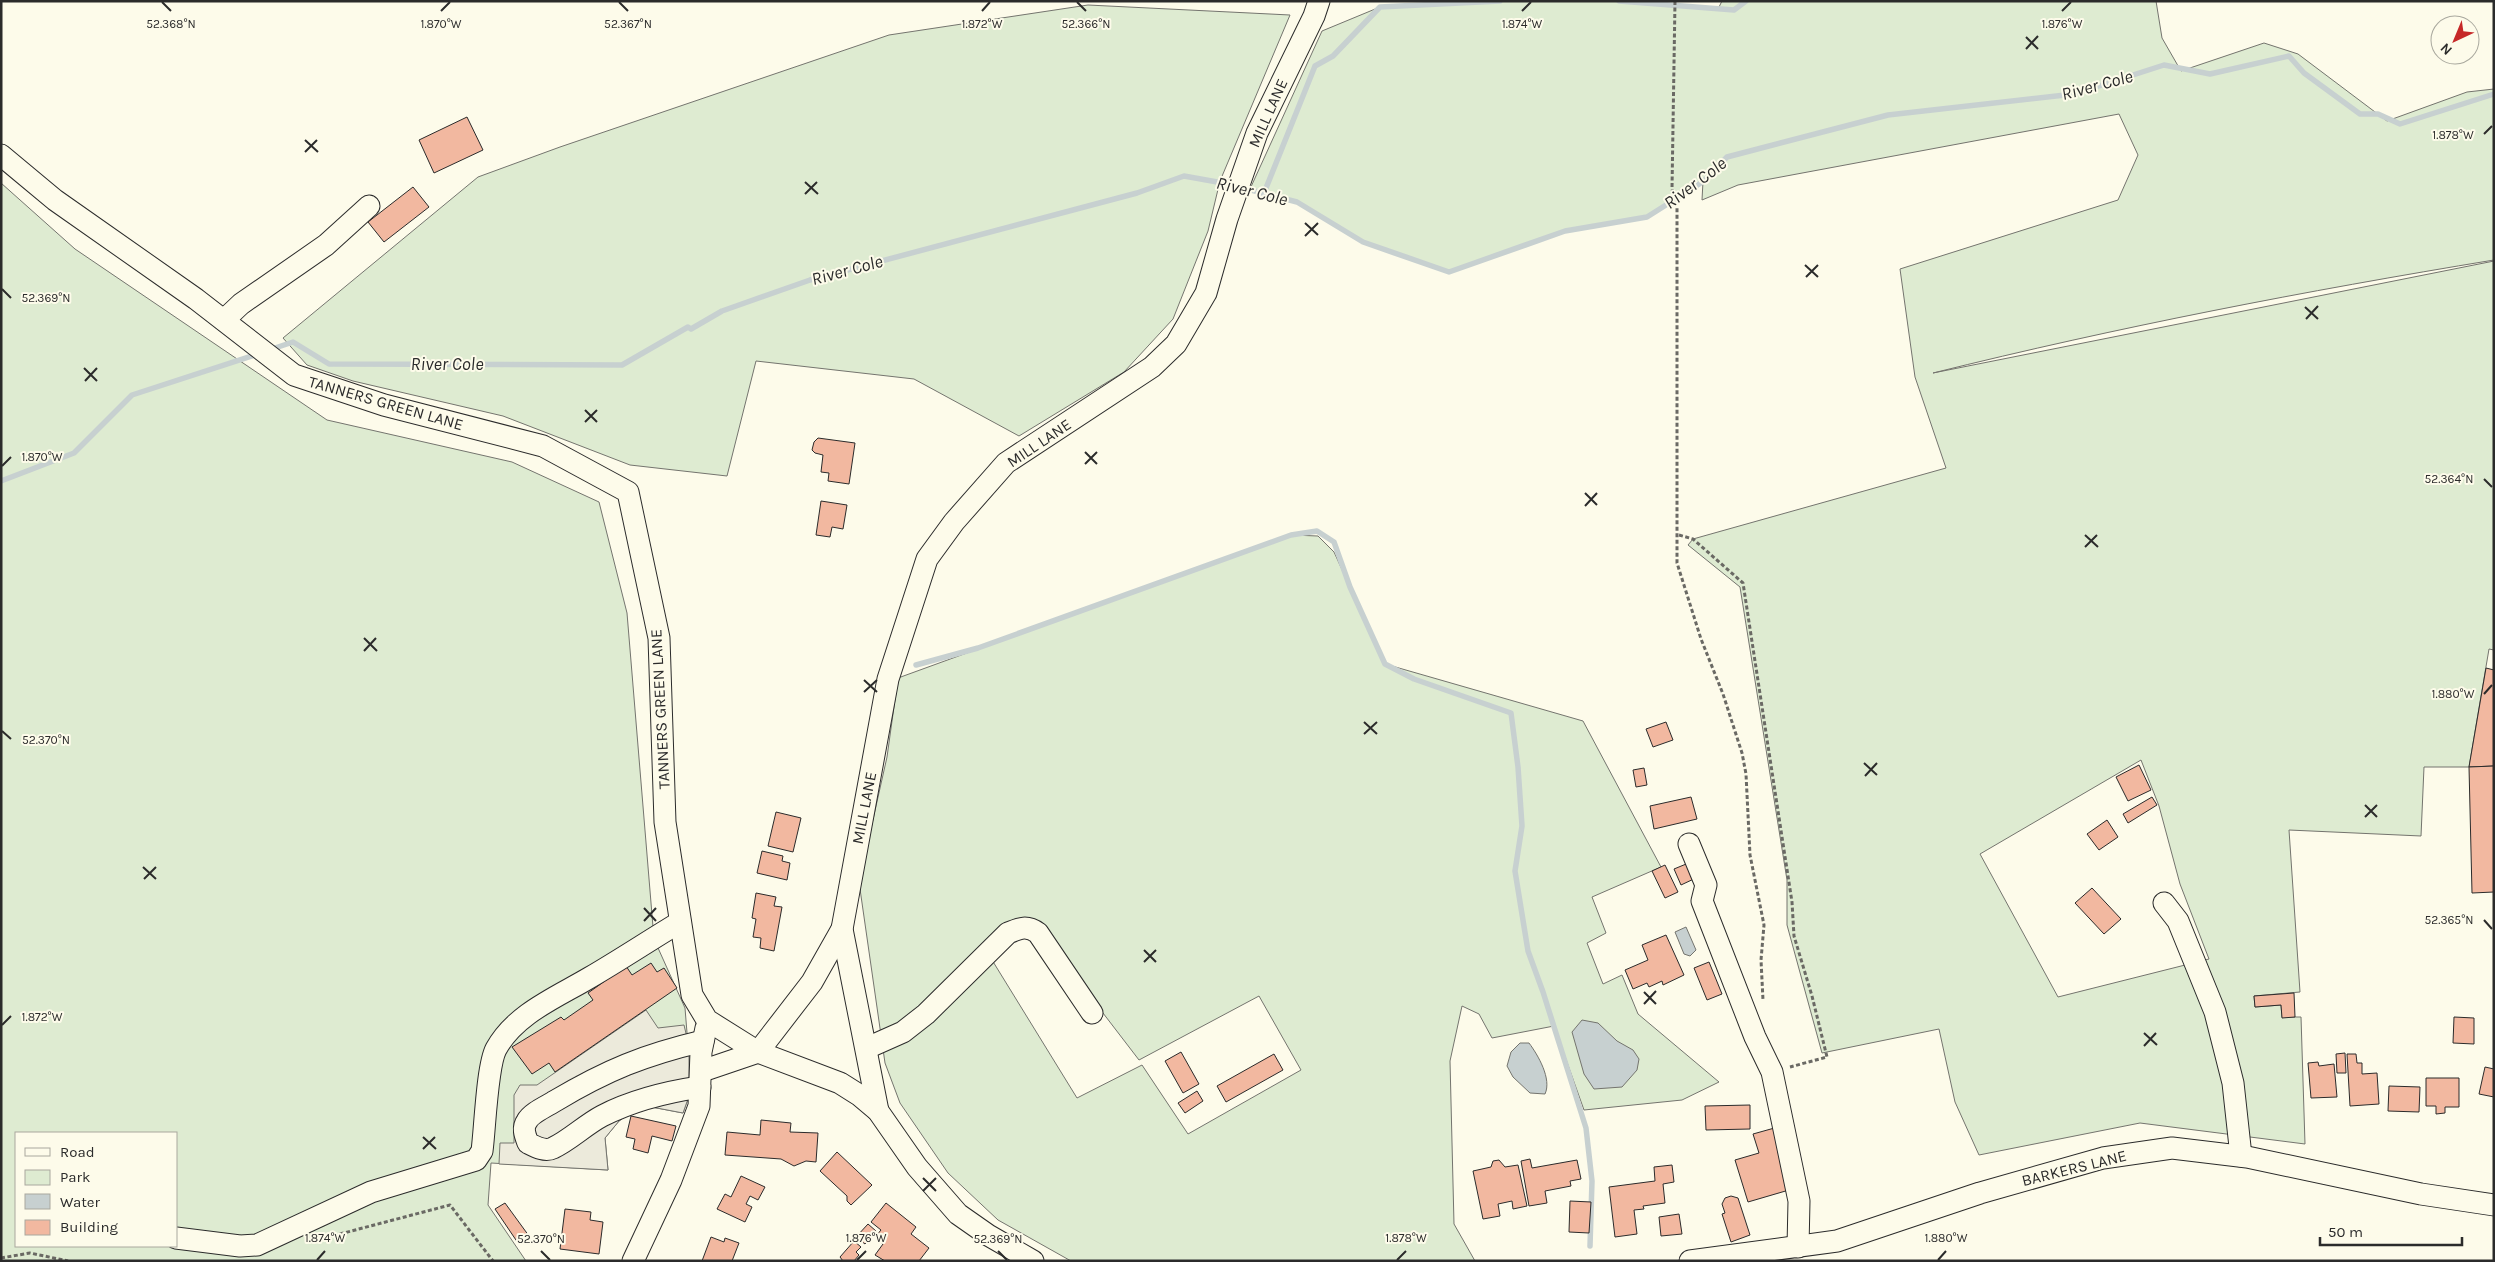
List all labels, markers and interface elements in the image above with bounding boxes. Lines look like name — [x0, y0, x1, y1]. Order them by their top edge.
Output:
north arrow — [2430, 15, 2480, 65]
text: 52.368°N — [146, 17, 196, 31]
text: 1.870°W — [420, 17, 462, 31]
text: 52.367°N — [604, 17, 652, 31]
text: 1.872°W — [962, 17, 1003, 31]
text: 52.366°N — [1062, 17, 1111, 31]
text: 1.874°W — [1502, 17, 1543, 31]
text: 1.876°W — [2042, 17, 2083, 31]
text: N — [2437, 39, 2456, 59]
water label: River Cole — [2059, 65, 2135, 105]
street label: MILL LANE — [1244, 76, 1292, 150]
text: 1.878°W — [2432, 128, 2474, 142]
water label: River Cole — [1659, 152, 1731, 214]
water label: River Cole — [1214, 172, 1290, 210]
water label: River Cole — [809, 250, 885, 290]
text: 52.369°N — [21, 291, 71, 305]
water label: River Cole — [411, 353, 483, 375]
street label: TANNERS GREEN LANE — [306, 372, 466, 434]
street label: MILL LANE — [1003, 415, 1075, 471]
text: 1.870°W — [21, 450, 63, 464]
text: 52.364°N — [2425, 472, 2473, 486]
street label: TANNERS GREEN LANE — [646, 629, 674, 789]
text: 1.880°W — [2432, 687, 2475, 701]
text: 52.370°N — [22, 733, 70, 747]
street label: MILL LANE — [848, 770, 880, 846]
text: 52.365°N — [2425, 913, 2473, 927]
text: 1.872°W — [22, 1010, 63, 1024]
legend — [15, 1132, 178, 1247]
text: Road — [60, 1143, 95, 1161]
street label: BARKERS LANE — [2020, 1146, 2128, 1190]
text: Park — [60, 1168, 90, 1186]
text: Water — [60, 1193, 101, 1211]
scale bar — [2320, 1214, 2462, 1246]
text: Building — [60, 1218, 118, 1236]
text: 50 m — [2328, 1223, 2363, 1241]
text: 1.874°W — [305, 1231, 346, 1245]
text: 1.876°W — [846, 1231, 887, 1245]
text: 1.878°W — [1385, 1231, 1427, 1245]
text: 1.880°W — [1925, 1231, 1968, 1245]
text: 52.370°N — [517, 1232, 565, 1246]
text: 52.369°N — [973, 1232, 1023, 1246]

